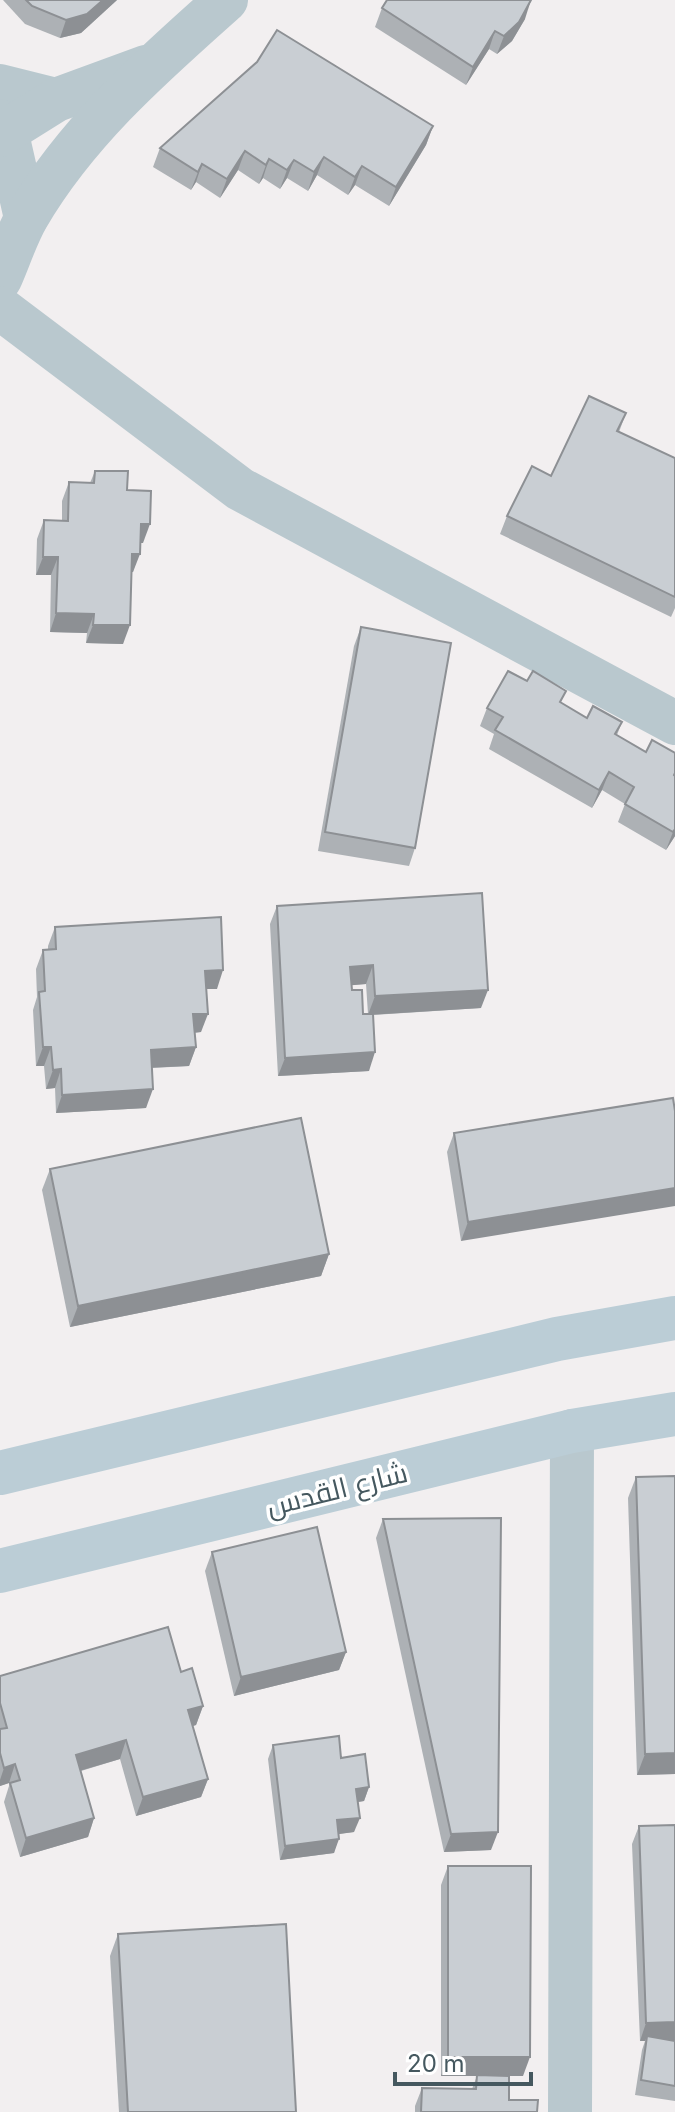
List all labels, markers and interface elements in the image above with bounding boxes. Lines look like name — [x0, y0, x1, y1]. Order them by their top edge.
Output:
street label: شارع القدس — [263, 1455, 412, 1525]
scale bar — [395, 2036, 531, 2086]
text: 20 m — [407, 2049, 465, 2078]

